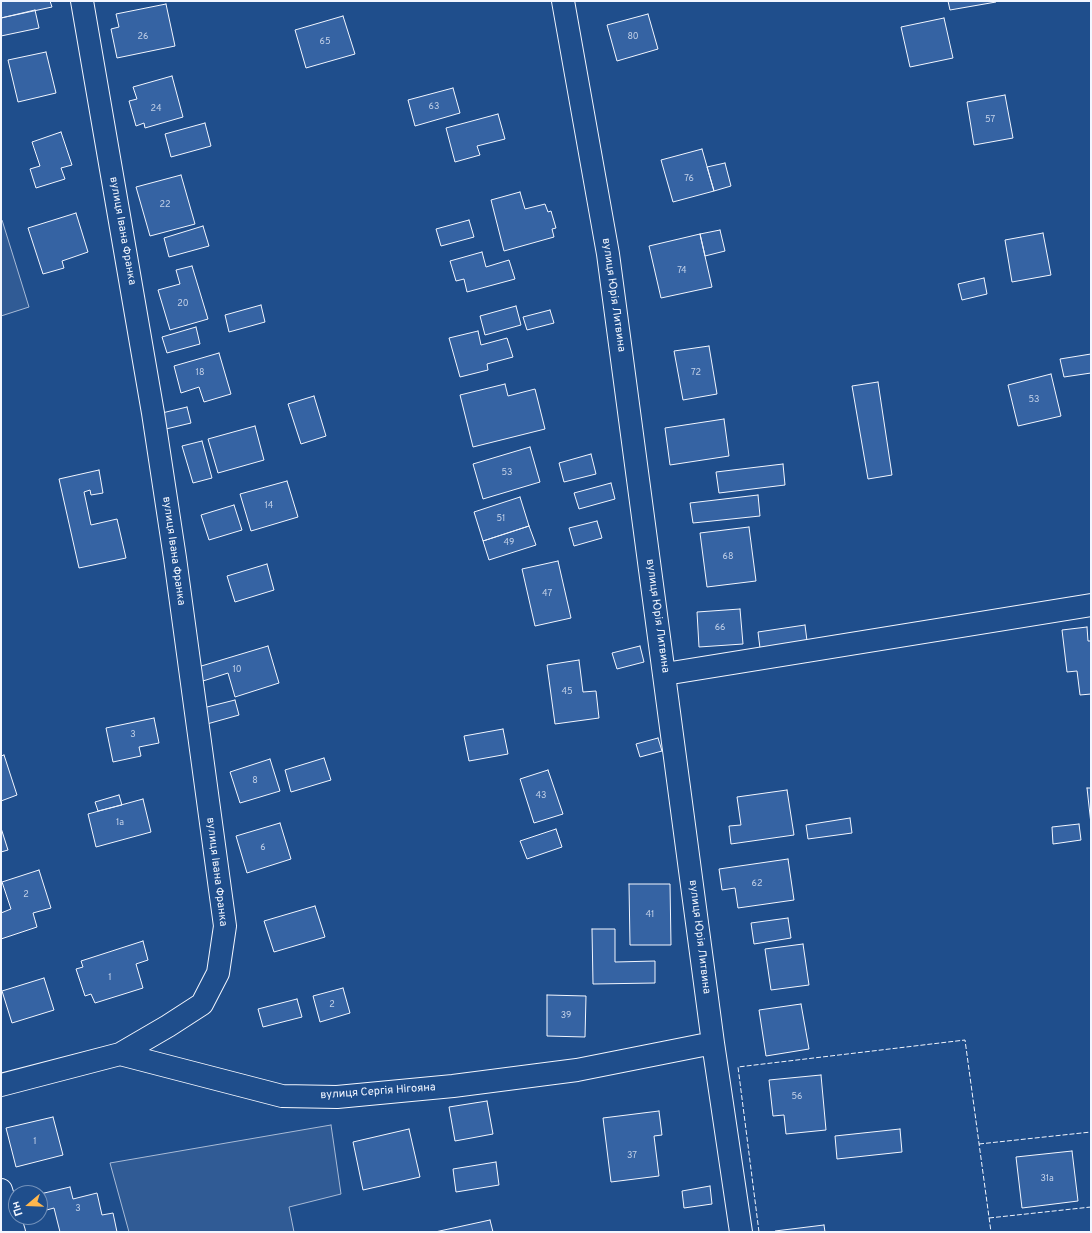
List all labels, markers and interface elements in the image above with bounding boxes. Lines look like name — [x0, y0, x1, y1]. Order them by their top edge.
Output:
house number: 26 — [138, 32, 148, 42]
house number: 80 — [627, 32, 639, 42]
house number: 65 — [320, 37, 330, 47]
house number: 63 — [429, 102, 439, 112]
house number: 24 — [150, 104, 162, 114]
house number: 57 — [985, 115, 995, 125]
house number: 76 — [684, 174, 694, 184]
street label: вулиця Івана Франка — [106, 176, 138, 286]
house number: 22 — [159, 200, 171, 210]
street label: вулиця Юрія Литвина — [598, 237, 628, 353]
house number: 74 — [677, 266, 687, 276]
house number: 20 — [177, 299, 189, 309]
house number: 18 — [196, 368, 204, 378]
house number: 72 — [691, 368, 701, 378]
house number: 53 — [1028, 395, 1040, 405]
house number: 53 — [501, 468, 513, 478]
street label: вулиця Івана Франка — [159, 496, 187, 606]
house number: 14 — [265, 501, 273, 511]
house number: 51 — [497, 514, 505, 524]
house number: 49 — [504, 538, 514, 548]
house number: 68 — [723, 552, 733, 562]
street label: вулиця Юрія Литвина — [642, 558, 672, 674]
house number: 47 — [542, 589, 552, 599]
house number: 66 — [715, 623, 725, 633]
house number: 10 — [232, 665, 242, 675]
house number: 45 — [561, 687, 573, 697]
house number: 3 — [130, 730, 136, 740]
house number: 8 — [252, 776, 258, 786]
house number: 43 — [535, 791, 547, 801]
street label: вулиця Івана Франка — [203, 817, 229, 927]
house number: 1а — [116, 818, 124, 828]
house number: 6 — [260, 843, 266, 853]
street label: вулиця Юрія Литвина — [685, 879, 713, 995]
house number: 62 — [752, 879, 762, 889]
house number: 2 — [23, 890, 29, 900]
house number: 41 — [646, 910, 654, 920]
house number: 1 — [108, 973, 112, 983]
house number: 2 — [329, 1000, 335, 1010]
house number: 39 — [561, 1011, 571, 1021]
street label: вулиця Сергія Нігояна — [320, 1081, 436, 1103]
house number: 56 — [792, 1092, 802, 1102]
house number: 1 — [33, 1137, 37, 1147]
house number: 37 — [627, 1151, 637, 1161]
house number: 31а — [1040, 1174, 1054, 1184]
north arrow — [8, 1185, 48, 1225]
text: Пн — [9, 1199, 27, 1218]
house number: 3 — [75, 1204, 81, 1214]

